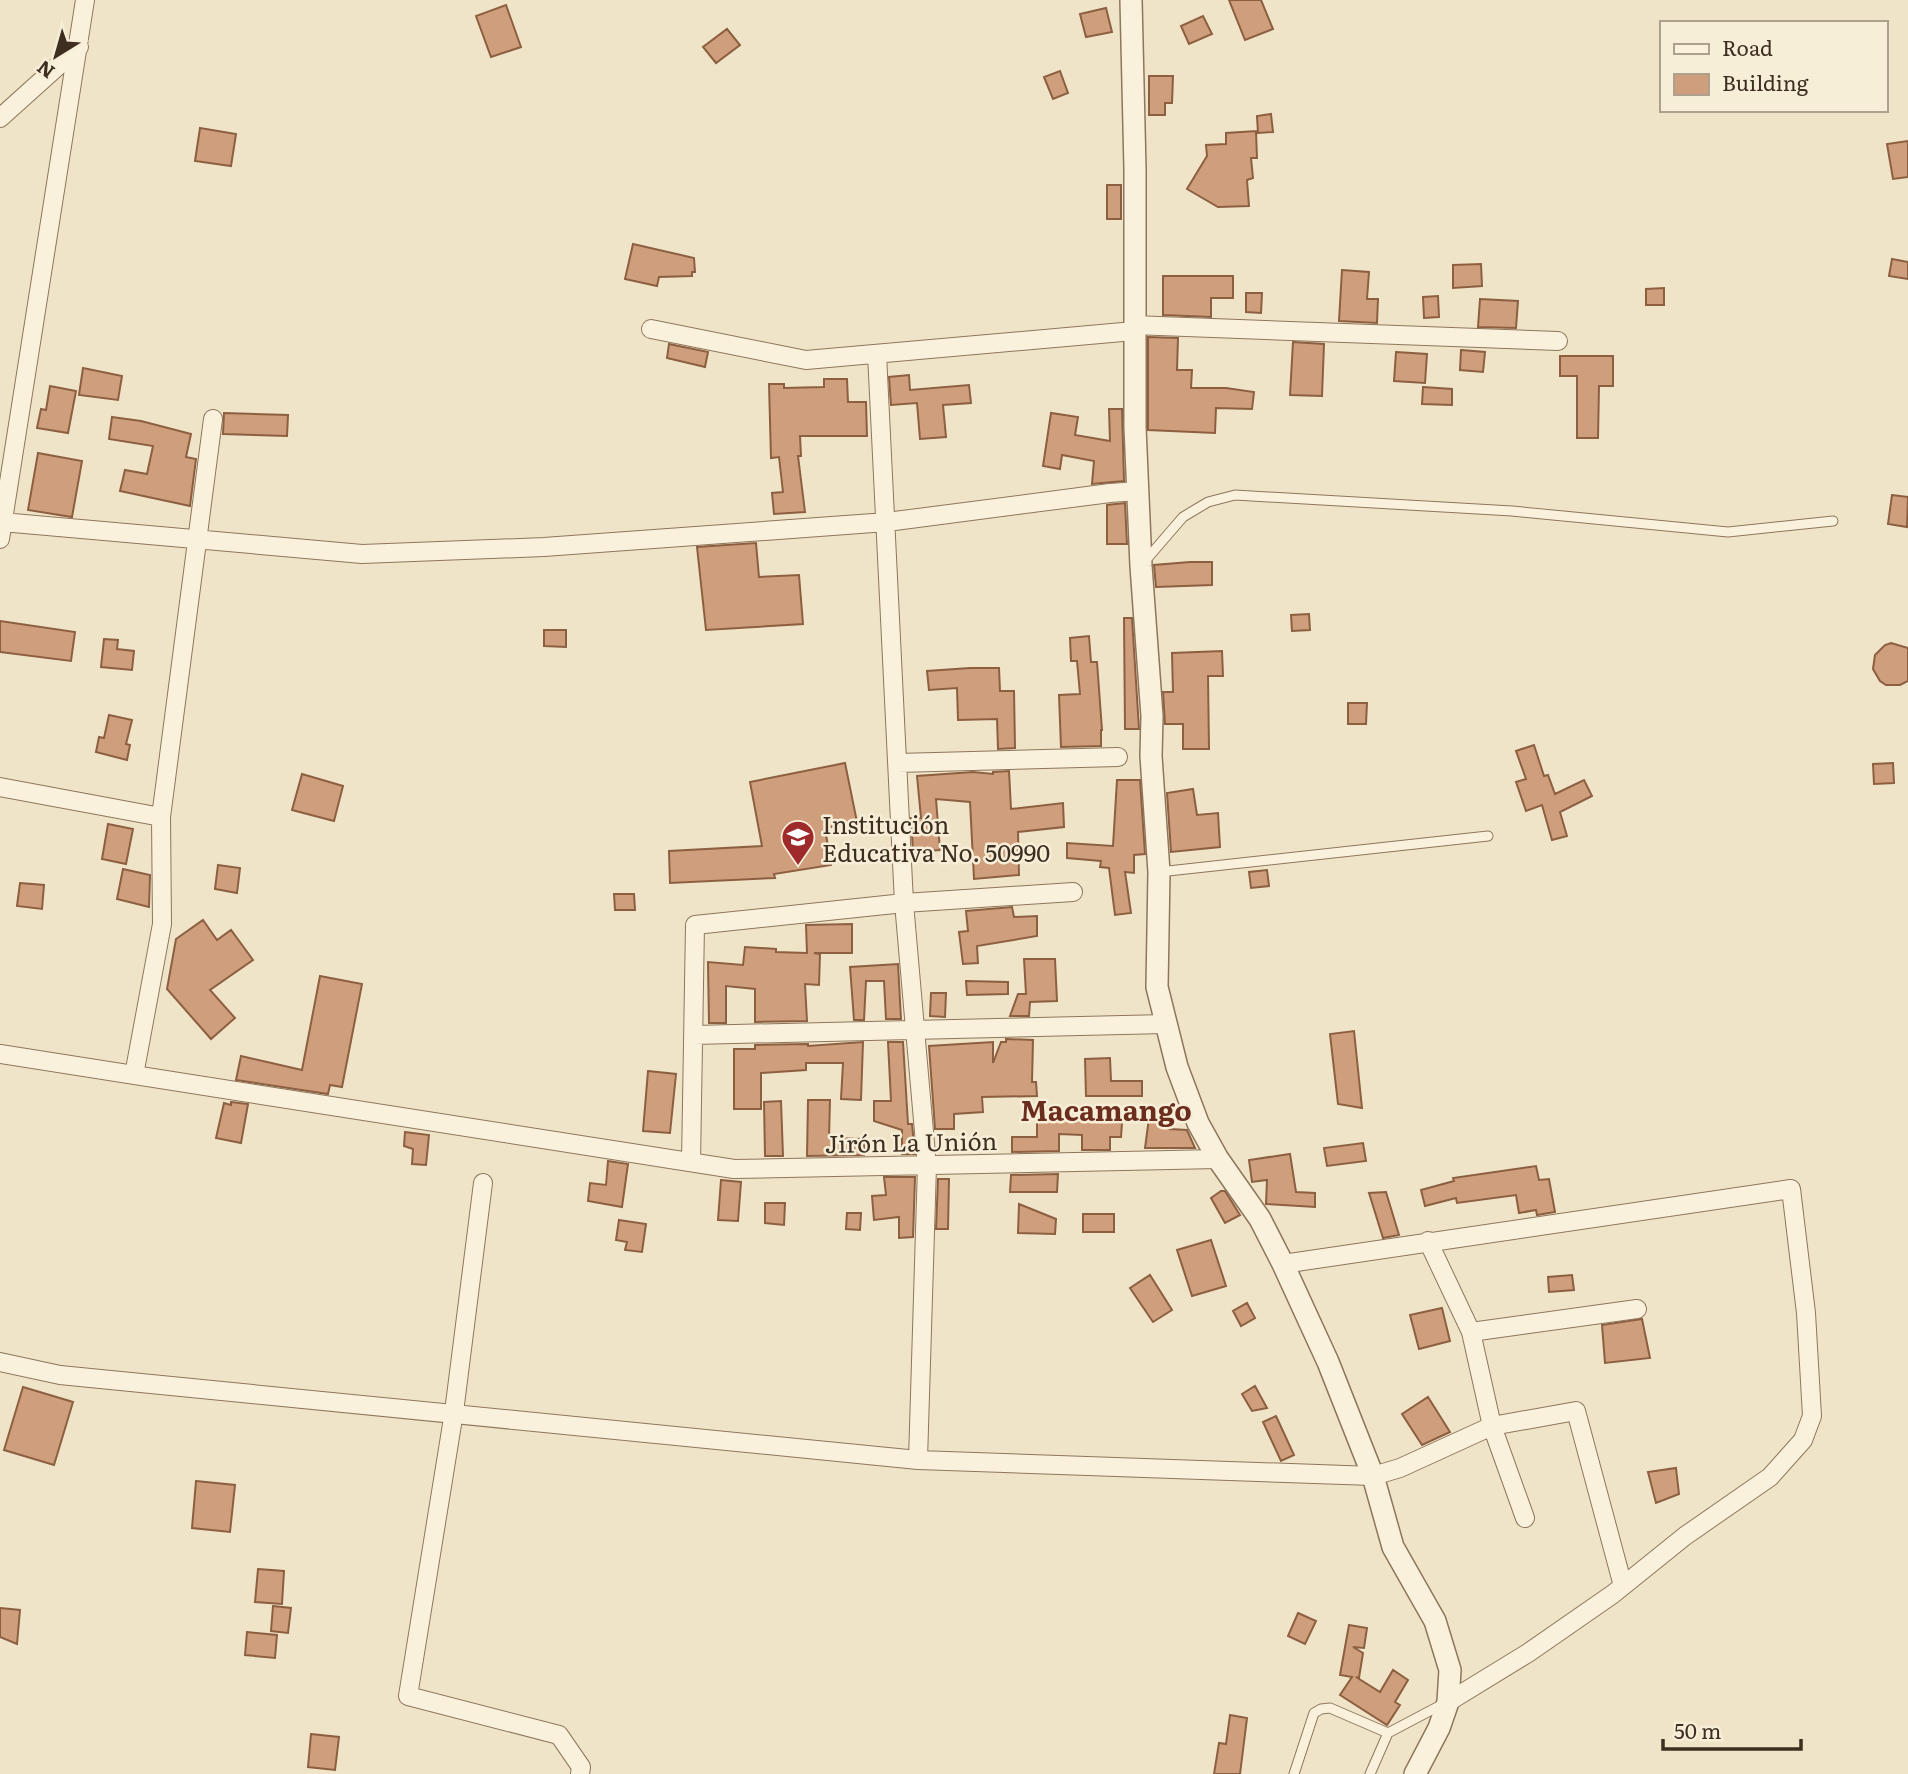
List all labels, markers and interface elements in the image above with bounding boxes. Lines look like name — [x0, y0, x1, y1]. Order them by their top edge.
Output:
north arrow — [21, 21, 91, 91]
legend — [1660, 21, 1887, 112]
text: Road — [1722, 31, 1773, 62]
text: N — [30, 54, 60, 86]
text: Building — [1722, 66, 1809, 97]
place label: Institución Educativa No. 50990 — [822, 806, 1050, 869]
school or university icon: Institución Educativa No. 50990 — [779, 818, 817, 867]
district label: Macamango — [1020, 1088, 1192, 1130]
street label: Jirón La Unión — [824, 1122, 998, 1160]
scale bar — [1663, 1708, 1801, 1752]
text: 50 m — [1674, 1714, 1721, 1745]

